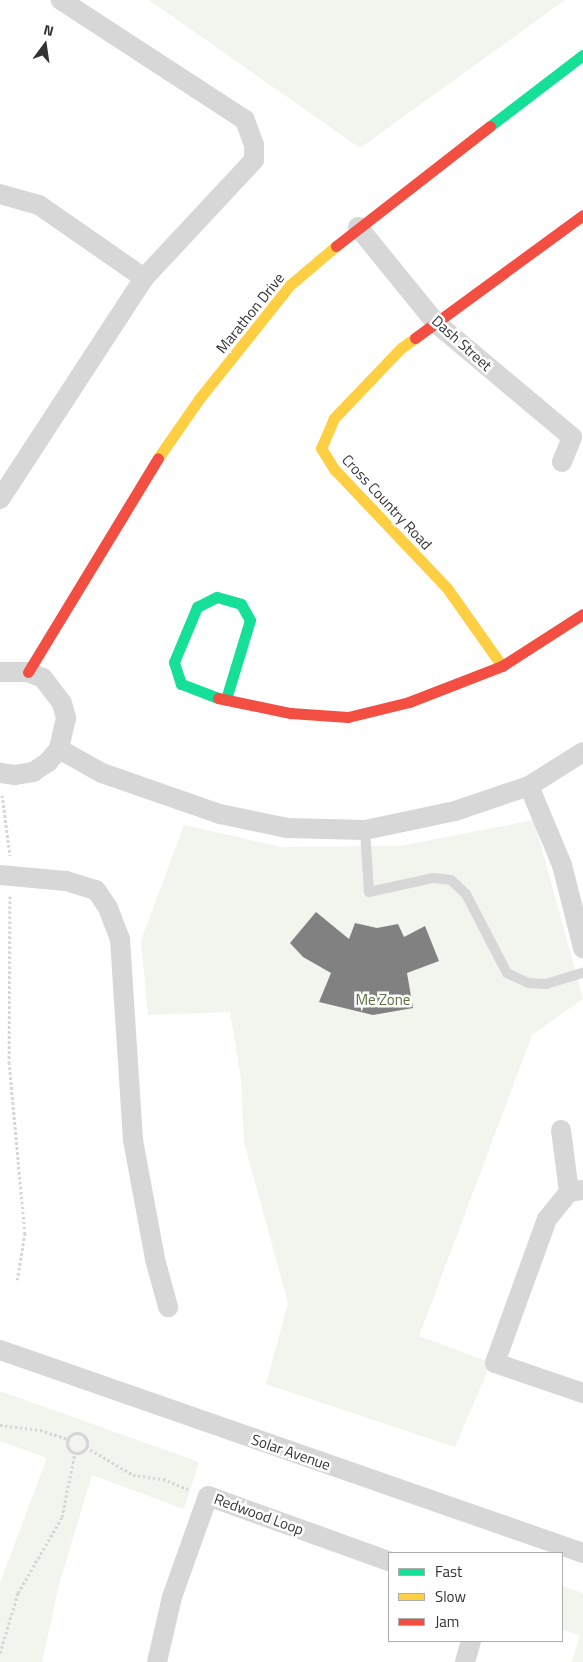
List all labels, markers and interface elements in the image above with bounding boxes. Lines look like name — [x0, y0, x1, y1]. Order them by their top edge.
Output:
text: N — [41, 19, 56, 41]
north arrow — [20, 20, 70, 70]
street label: Marathon Drive — [212, 269, 288, 357]
street label: Dash Street — [428, 311, 496, 375]
street label: Cross Country Road — [338, 451, 436, 553]
park label: Me Zone — [356, 991, 410, 1009]
street label: Solar Avenue — [249, 1430, 333, 1474]
street label: Redwood Loop — [212, 1489, 306, 1539]
legend — [388, 1552, 563, 1642]
text: Fast — [435, 1560, 462, 1583]
text: Slow — [435, 1585, 466, 1608]
text: Jam — [435, 1610, 459, 1633]

